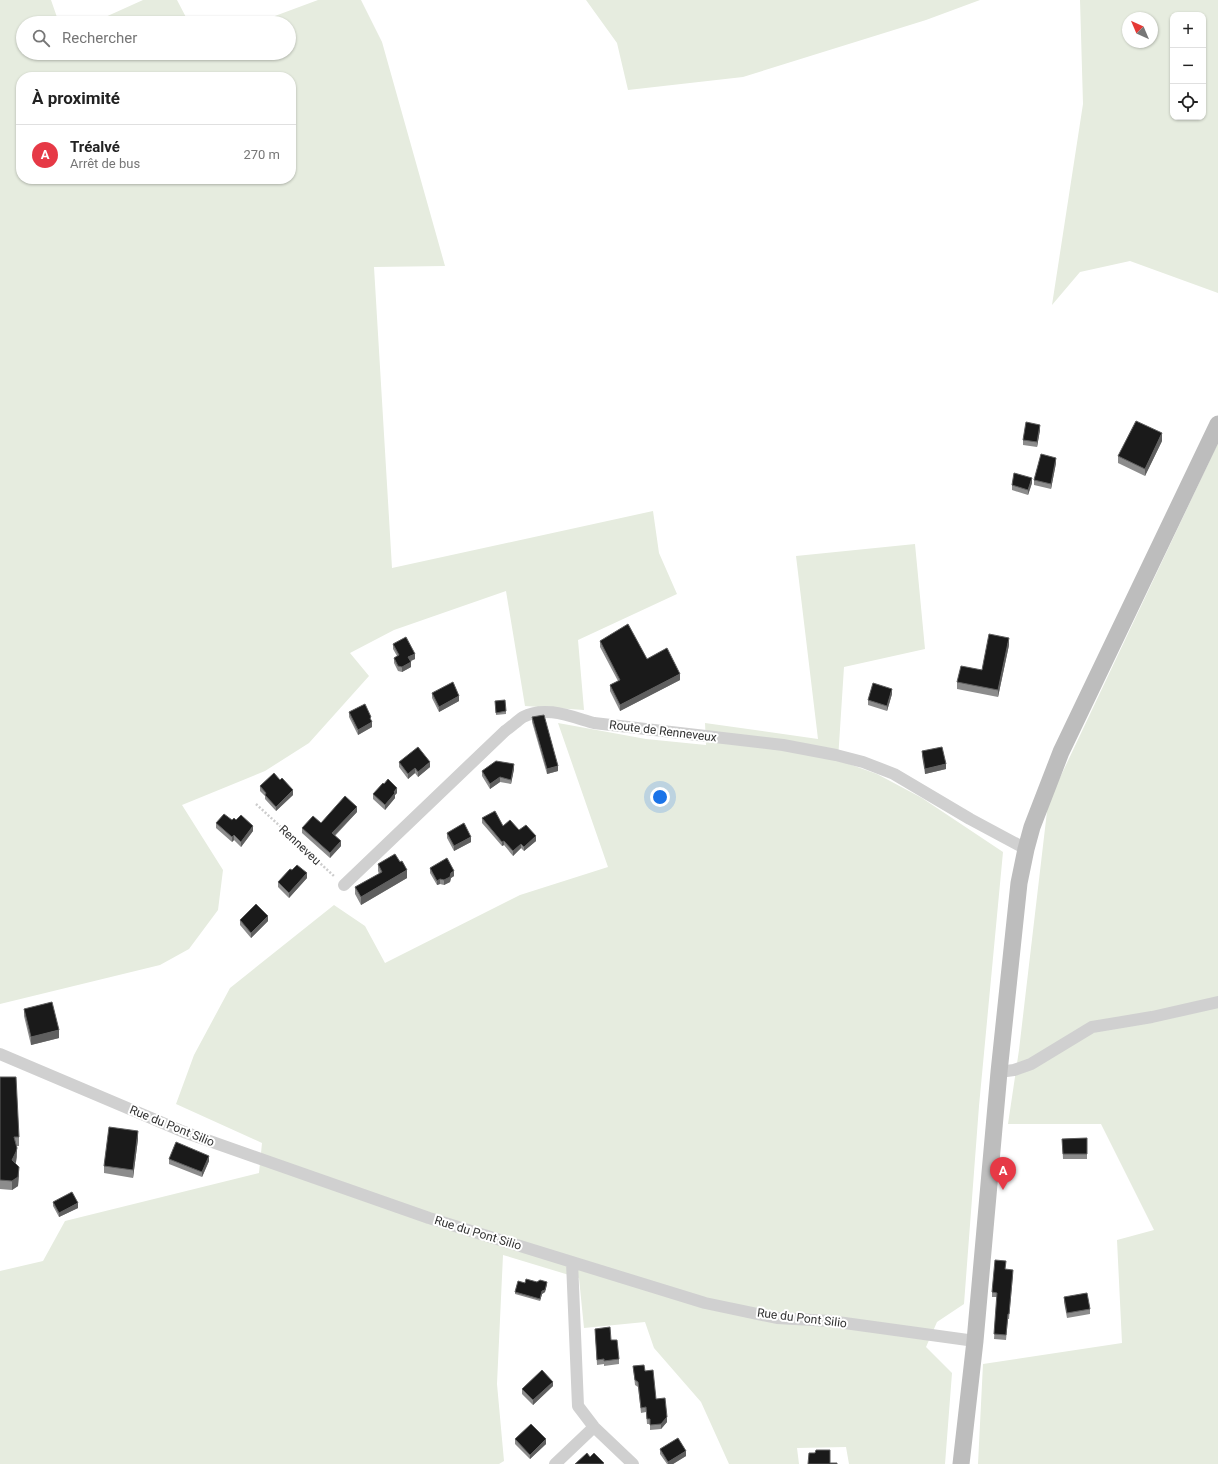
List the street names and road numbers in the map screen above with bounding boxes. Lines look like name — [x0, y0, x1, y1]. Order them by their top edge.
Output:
street label: Route de Renneveux — [608, 717, 718, 745]
street label: Renneveu — [276, 822, 324, 868]
street label: Rue du Pont Silio — [128, 1103, 217, 1149]
street label: Rue du Pont Silio — [433, 1213, 523, 1253]
street label: Rue du Pont Silio — [756, 1306, 848, 1330]

